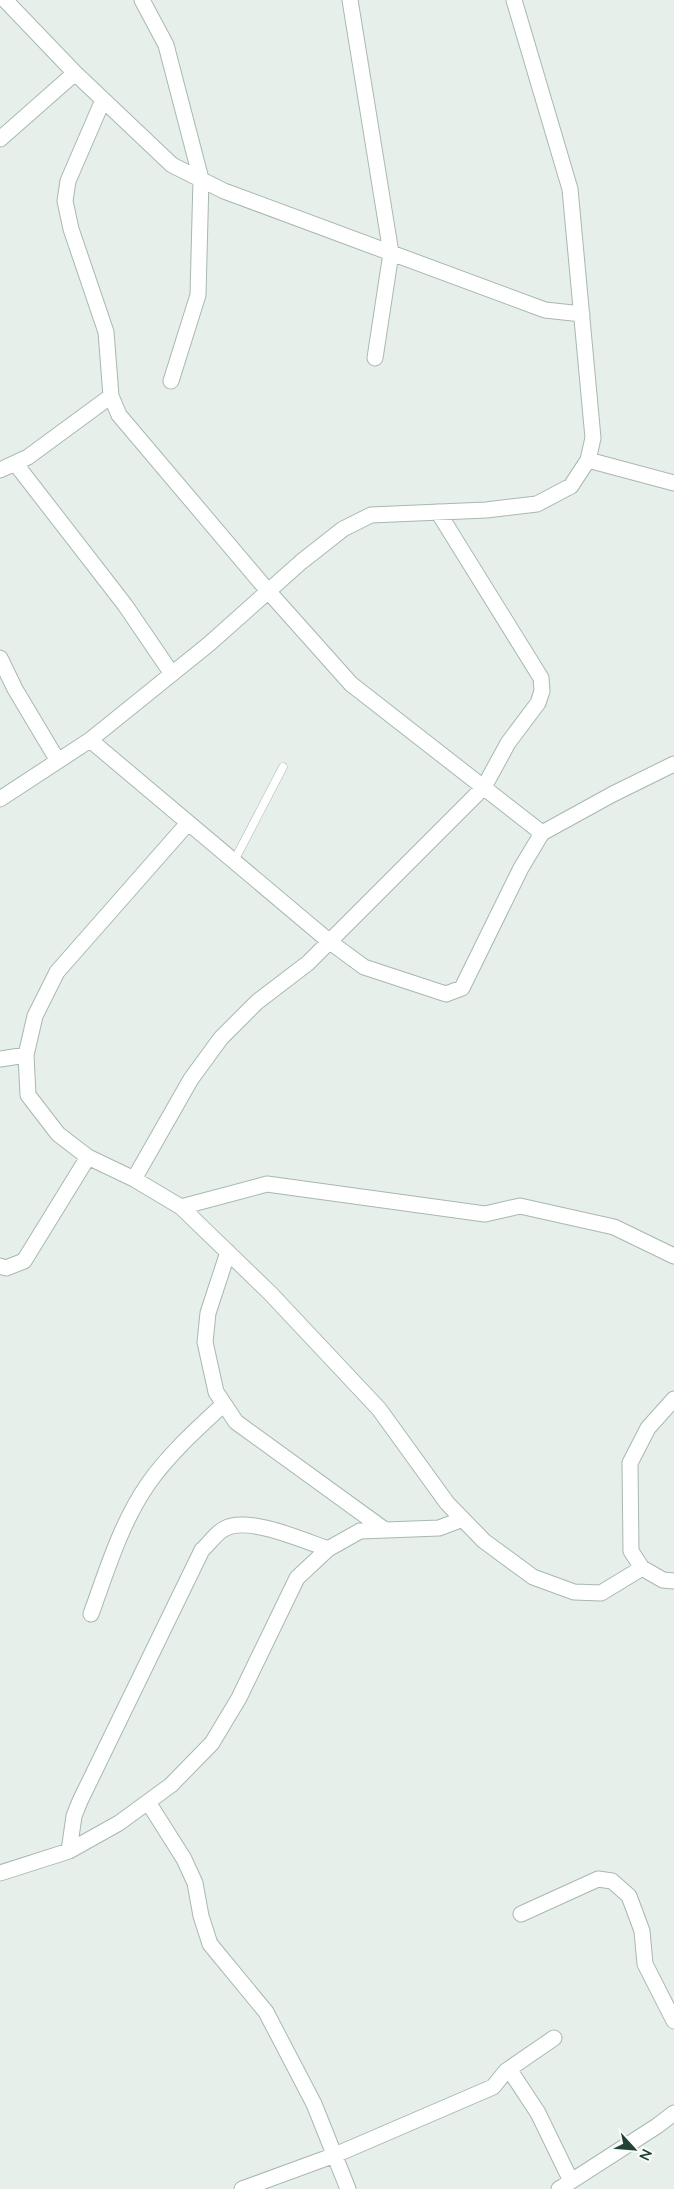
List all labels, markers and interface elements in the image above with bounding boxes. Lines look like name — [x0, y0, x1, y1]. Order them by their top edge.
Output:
north arrow — [609, 2124, 659, 2174]
text: N — [636, 2146, 656, 2163]

